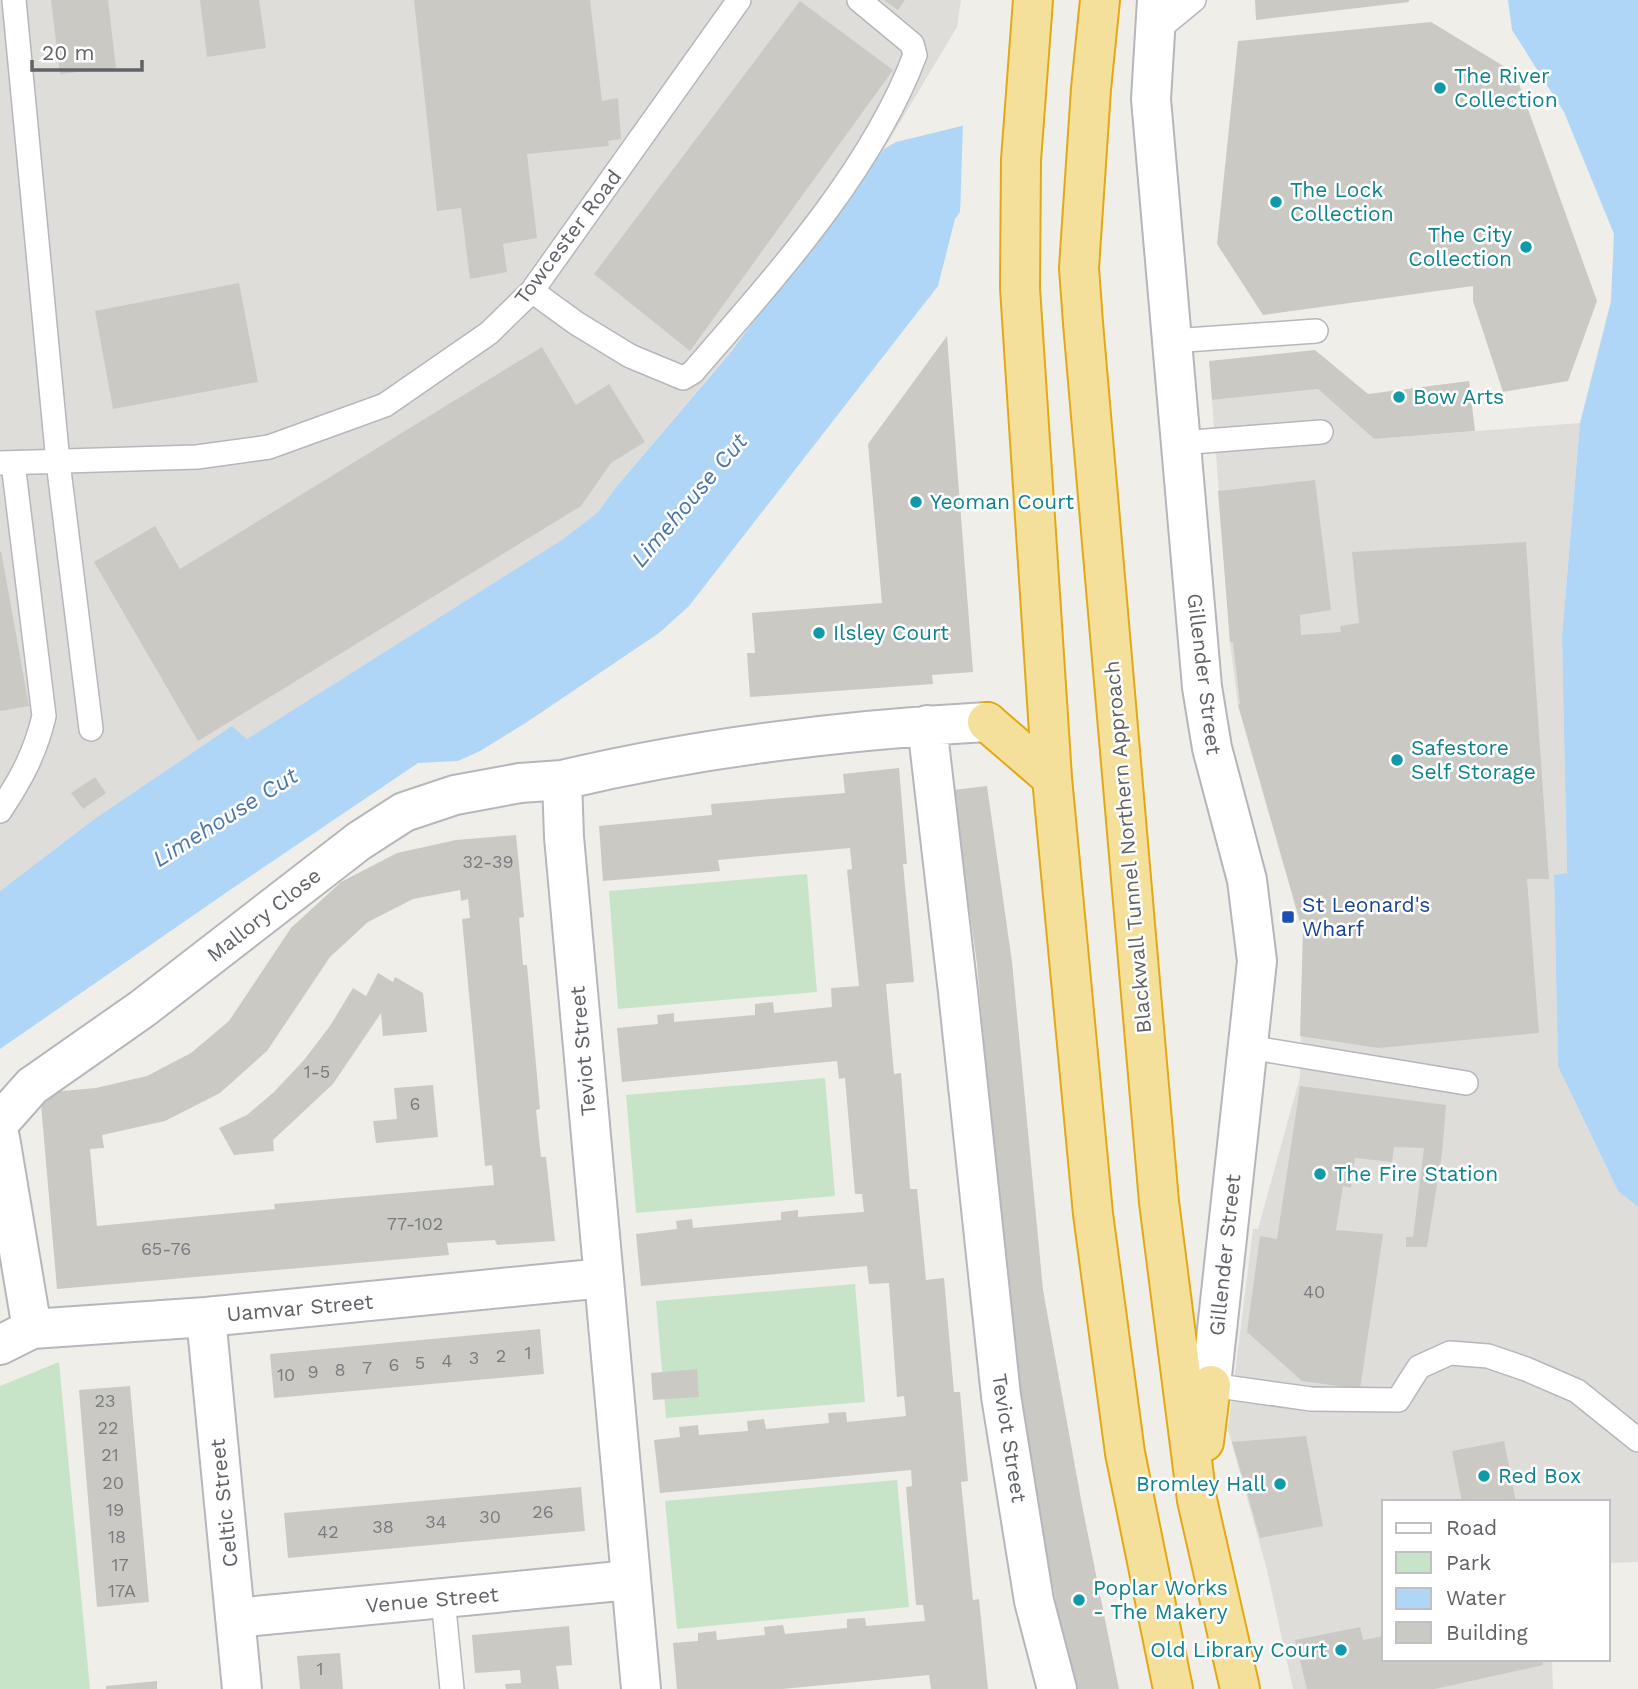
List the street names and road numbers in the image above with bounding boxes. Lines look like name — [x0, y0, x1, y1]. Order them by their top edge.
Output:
street label: Towcester Road — [509, 164, 626, 309]
street label: Gillender Street — [1182, 592, 1227, 756]
street label: Blackwall Tunnel Northern Approach — [1099, 660, 1156, 1034]
street label: Mallory Close — [202, 862, 326, 967]
street label: Teviot Street — [564, 985, 601, 1117]
street label: Gillender Street — [1204, 1173, 1245, 1337]
street label: Uamvar Street — [226, 1289, 375, 1326]
street label: Teviot Street — [987, 1372, 1032, 1504]
street label: Celtic Street — [204, 1437, 243, 1569]
street label: Venue Street — [365, 1581, 500, 1618]

